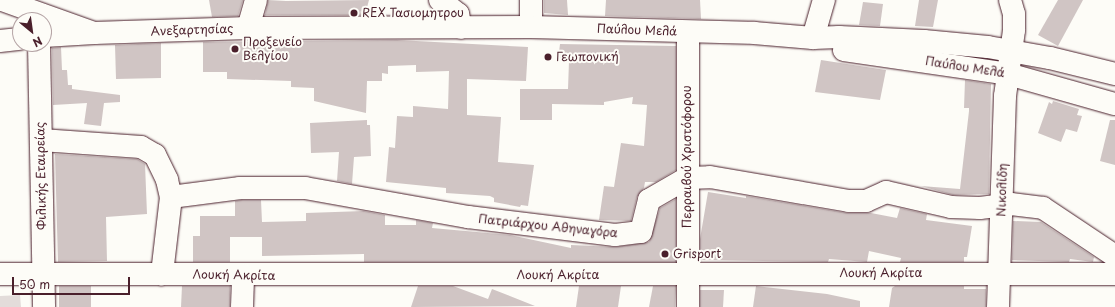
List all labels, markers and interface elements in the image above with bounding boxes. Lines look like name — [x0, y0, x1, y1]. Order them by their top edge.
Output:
place label: REX Τασιομητρου — [362, 6, 465, 20]
marker: REX Τασιομητρου — [349, 8, 359, 18]
north arrow — [12, 12, 52, 52]
street label: Ανεξαρτησίας — [150, 21, 234, 39]
street label: Παύλου Μελά — [597, 21, 677, 39]
text: N — [30, 33, 46, 52]
place label: Προξενείο Βελγίου — [243, 35, 302, 63]
marker: Προξενείο Βελγίου — [230, 44, 240, 54]
place label: Γεωπονική — [556, 50, 619, 64]
marker: Γεωπονική — [543, 52, 553, 62]
street label: Παύλου Μελά — [924, 54, 1006, 80]
street label: Περραιβού Χριστόφορου — [680, 85, 694, 229]
street label: Φιλικής Εταιρείας — [33, 121, 49, 231]
street label: Νικολίδη — [994, 163, 1010, 217]
street label: Πατριάρχου Αθηναγόρα — [478, 212, 618, 240]
place label: Grisport — [673, 247, 721, 261]
marker: Grisport — [660, 249, 670, 259]
street label: Λουκή Ακρίτα — [839, 266, 923, 280]
street label: Λουκή Ακρίτα — [192, 267, 276, 283]
street label: Λουκή Ακρίτα — [516, 268, 600, 282]
scale bar — [14, 269, 132, 295]
text: 50 m — [19, 275, 50, 293]

